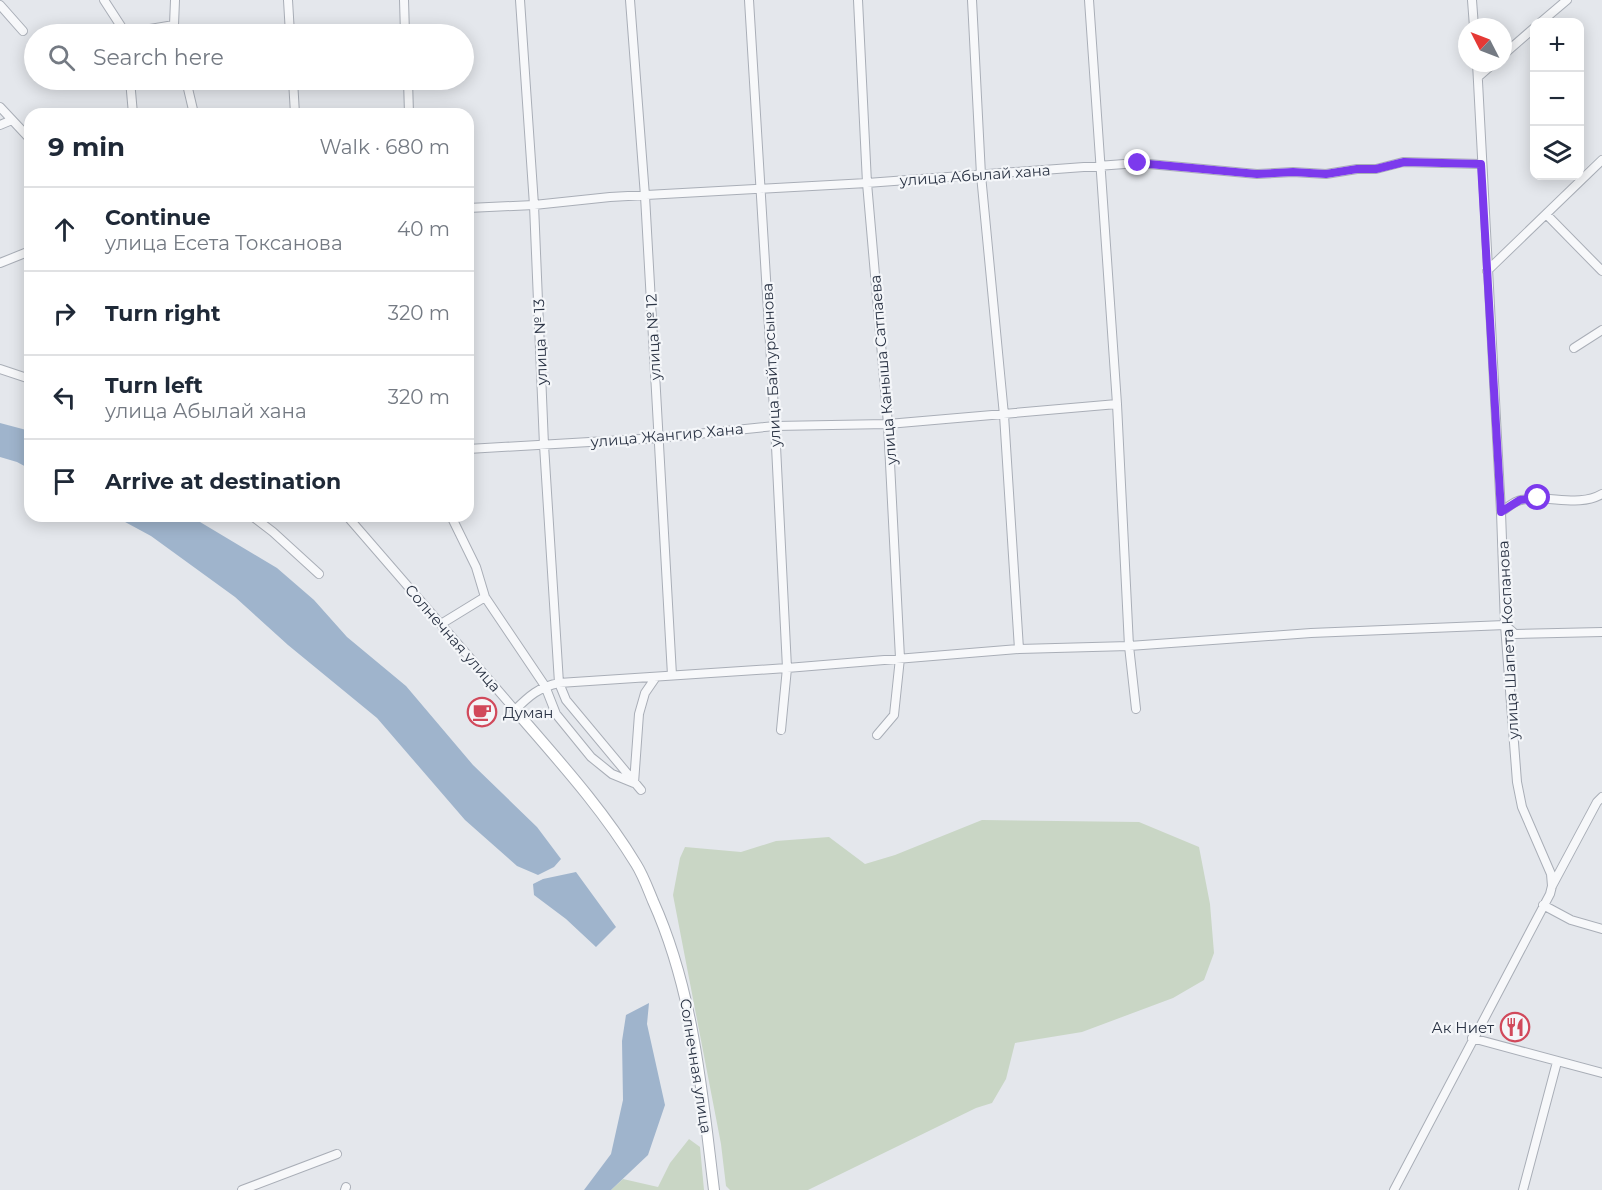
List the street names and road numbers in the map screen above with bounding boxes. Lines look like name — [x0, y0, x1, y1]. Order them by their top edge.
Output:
street label: улица Абылай хана — [898, 160, 1051, 190]
street label: улица Каныша Сатпаева — [865, 274, 901, 467]
street label: улица Байтурсынова — [757, 282, 785, 449]
street label: улица № 12 — [641, 293, 665, 382]
street label: улица № 13 — [529, 298, 551, 387]
street label: улица Жангир Хана — [589, 419, 744, 451]
street label: улица Шапета Коспанова — [1493, 540, 1523, 741]
street label: Солнечная улица — [401, 580, 505, 696]
street label: Солнечная улица — [676, 997, 716, 1135]

